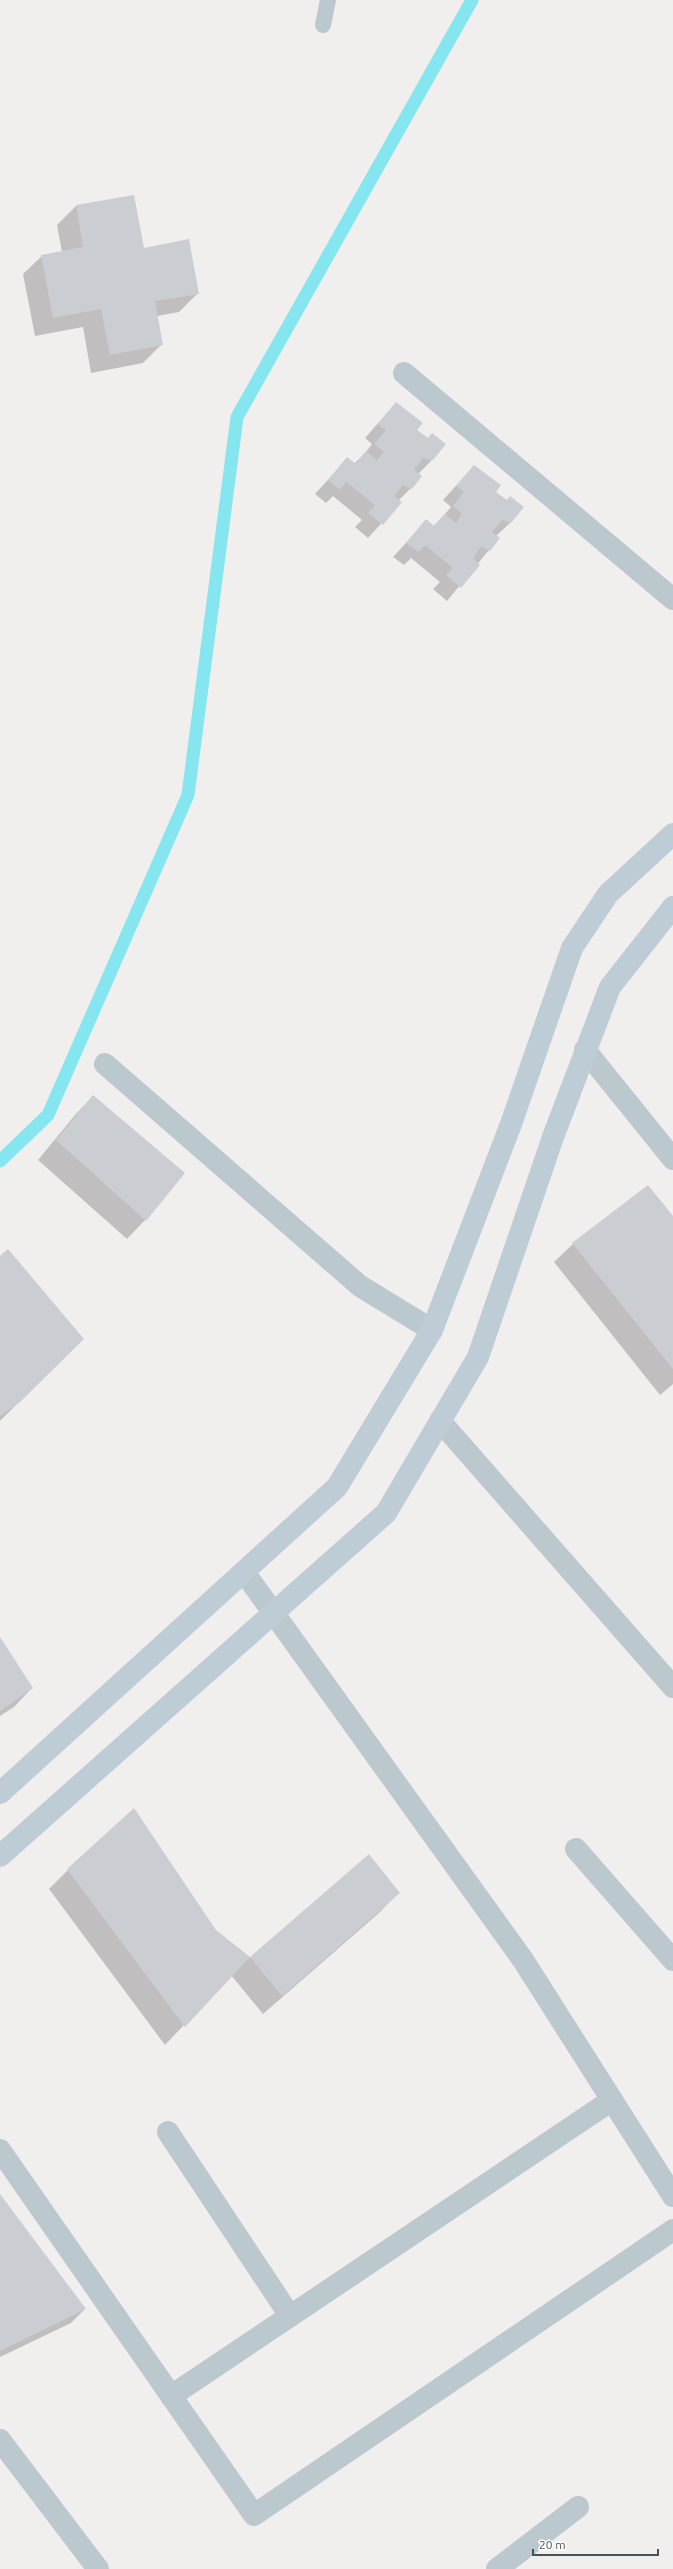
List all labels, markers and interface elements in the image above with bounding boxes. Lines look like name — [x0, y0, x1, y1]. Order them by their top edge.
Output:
scale bar — [533, 2531, 658, 2557]
text: 20 m — [539, 2538, 566, 2551]

